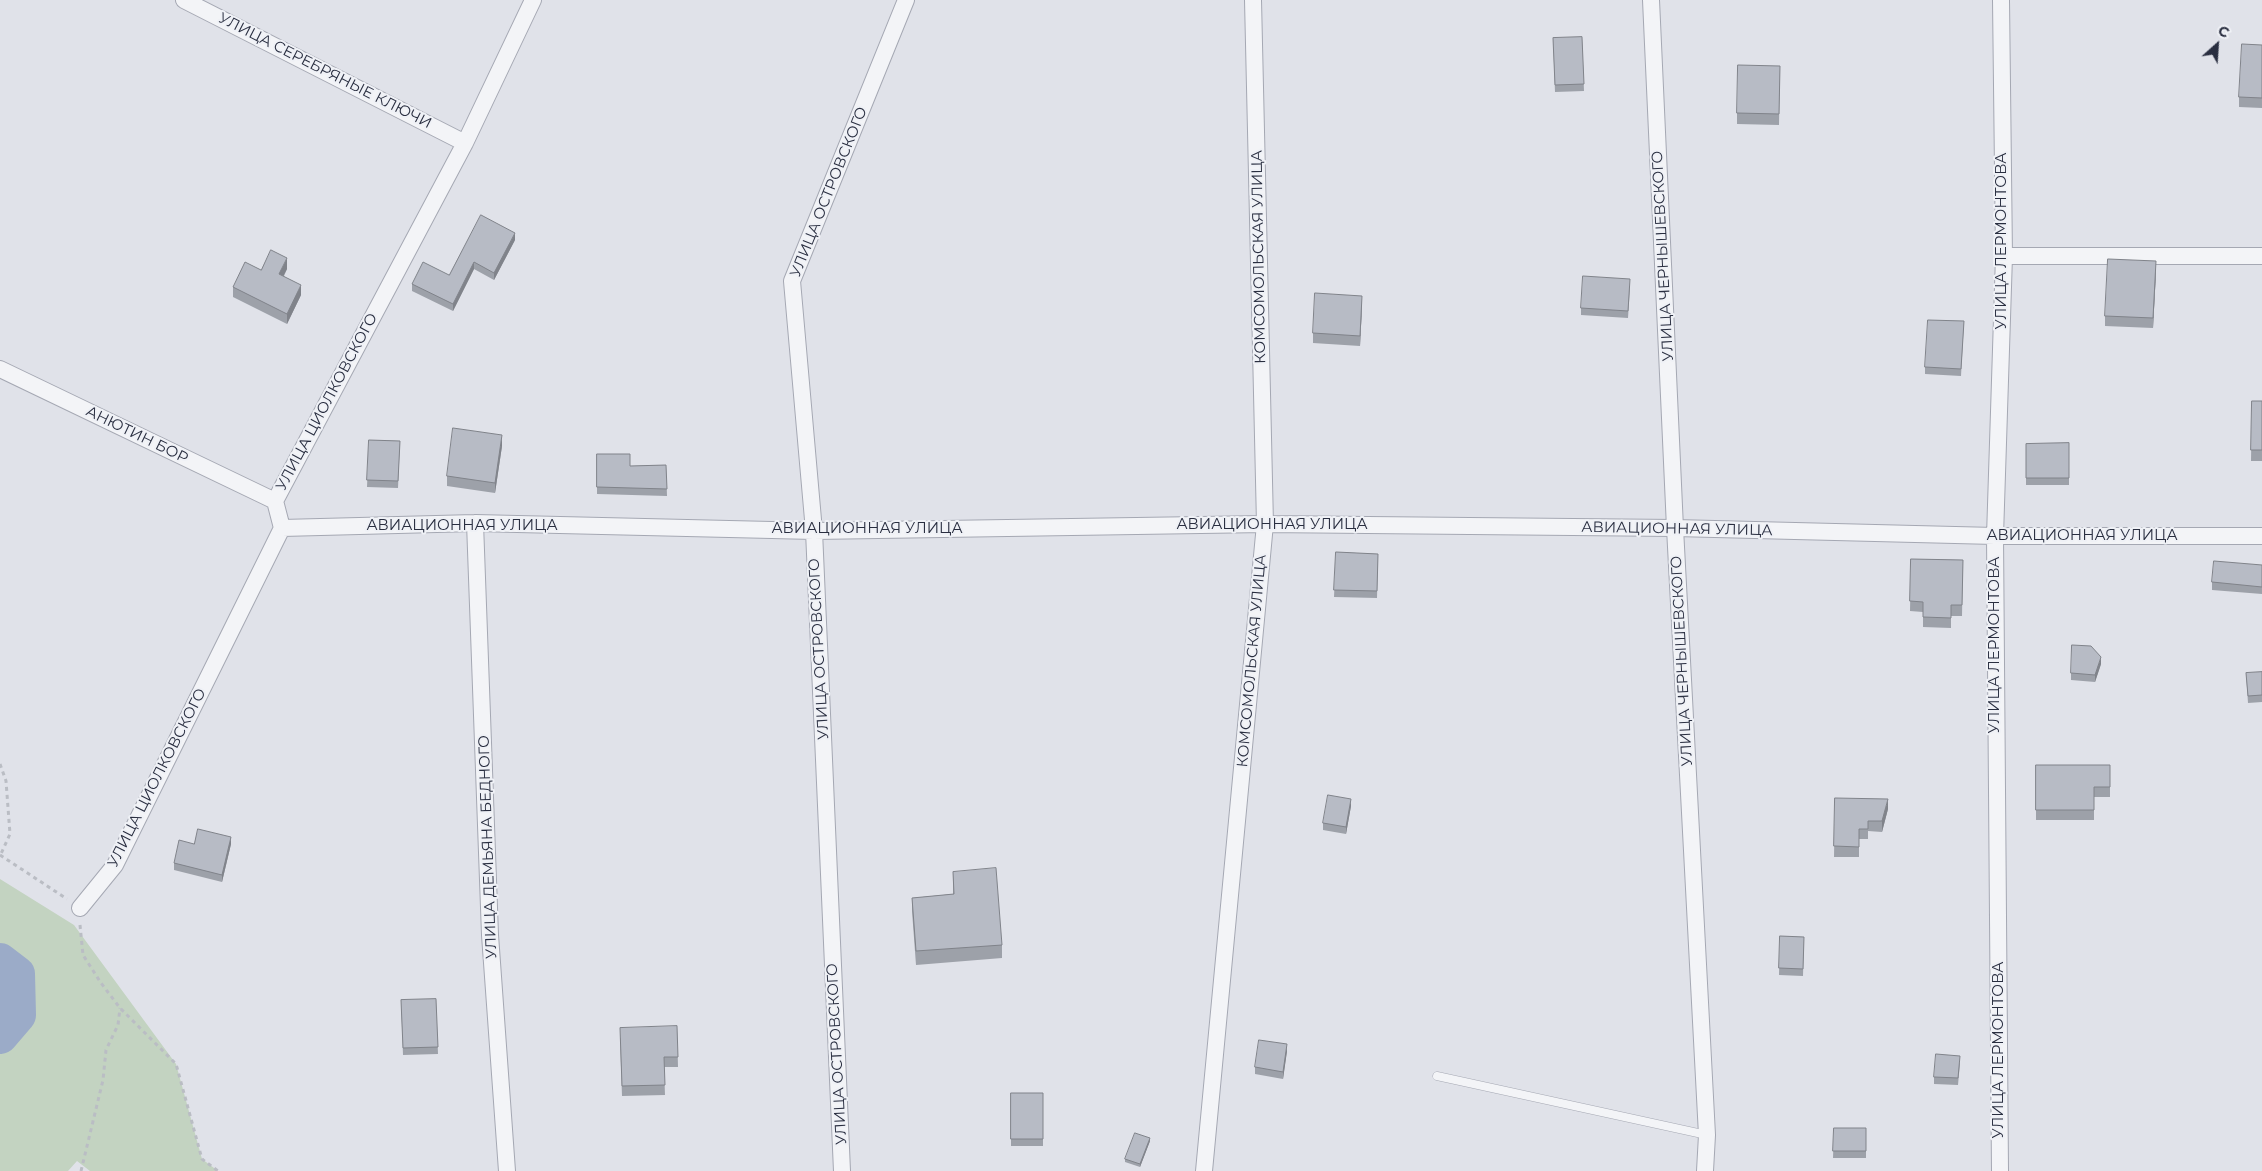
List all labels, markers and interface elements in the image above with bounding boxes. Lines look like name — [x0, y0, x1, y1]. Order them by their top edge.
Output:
street label: УЛИЦА СЕРЕБРЯНЫЕ КЛЮЧИ — [215, 9, 435, 133]
north arrow — [2192, 20, 2242, 70]
text: С — [2215, 21, 2232, 42]
street label: УЛИЦА ОСТРОВСКОГО — [787, 104, 871, 280]
street label: КОМСОМОЛЬСКАЯ УЛИЦА — [1248, 150, 1270, 364]
street label: УЛИЦА ЧЕРНЫШЕВСКОГО — [1648, 150, 1678, 362]
street label: УЛИЦА ЛЕРМОНТОВА — [1993, 153, 2011, 329]
street label: УЛИЦА ЦИОЛКОВСКОГО — [273, 310, 381, 494]
street label: АНЮТИН БОР — [83, 402, 191, 468]
street label: АВИАЦИОННАЯ УЛИЦА — [1176, 516, 1368, 534]
street label: АВИАЦИОННАЯ УЛИЦА — [366, 517, 558, 535]
street label: АВИАЦИОННАЯ УЛИЦА — [1581, 518, 1773, 540]
street label: АВИАЦИОННАЯ УЛИЦА — [771, 520, 963, 538]
street label: АВИАЦИОННАЯ УЛИЦА — [1986, 527, 2178, 545]
street label: КОМСОМОЛЬСКАЯ УЛИЦА — [1234, 554, 1270, 768]
street label: УЛИЦА ЧЕРНЫШЕВСКОГО — [1667, 555, 1697, 767]
street label: УЛИЦА ЛЕРМОНТОВА — [1986, 557, 2004, 733]
street label: УЛИЦА ОСТРОВСКОГО — [805, 558, 833, 740]
street label: УЛИЦА ЦИОЛКОВСКОГО — [104, 686, 210, 870]
street label: УЛИЦА ДЕМЬЯНА БЕДНОГО — [475, 735, 501, 959]
street label: УЛИЦА ЛЕРМОНТОВА — [1990, 962, 2008, 1138]
street label: УЛИЦА ОСТРОВСКОГО — [823, 963, 851, 1145]

